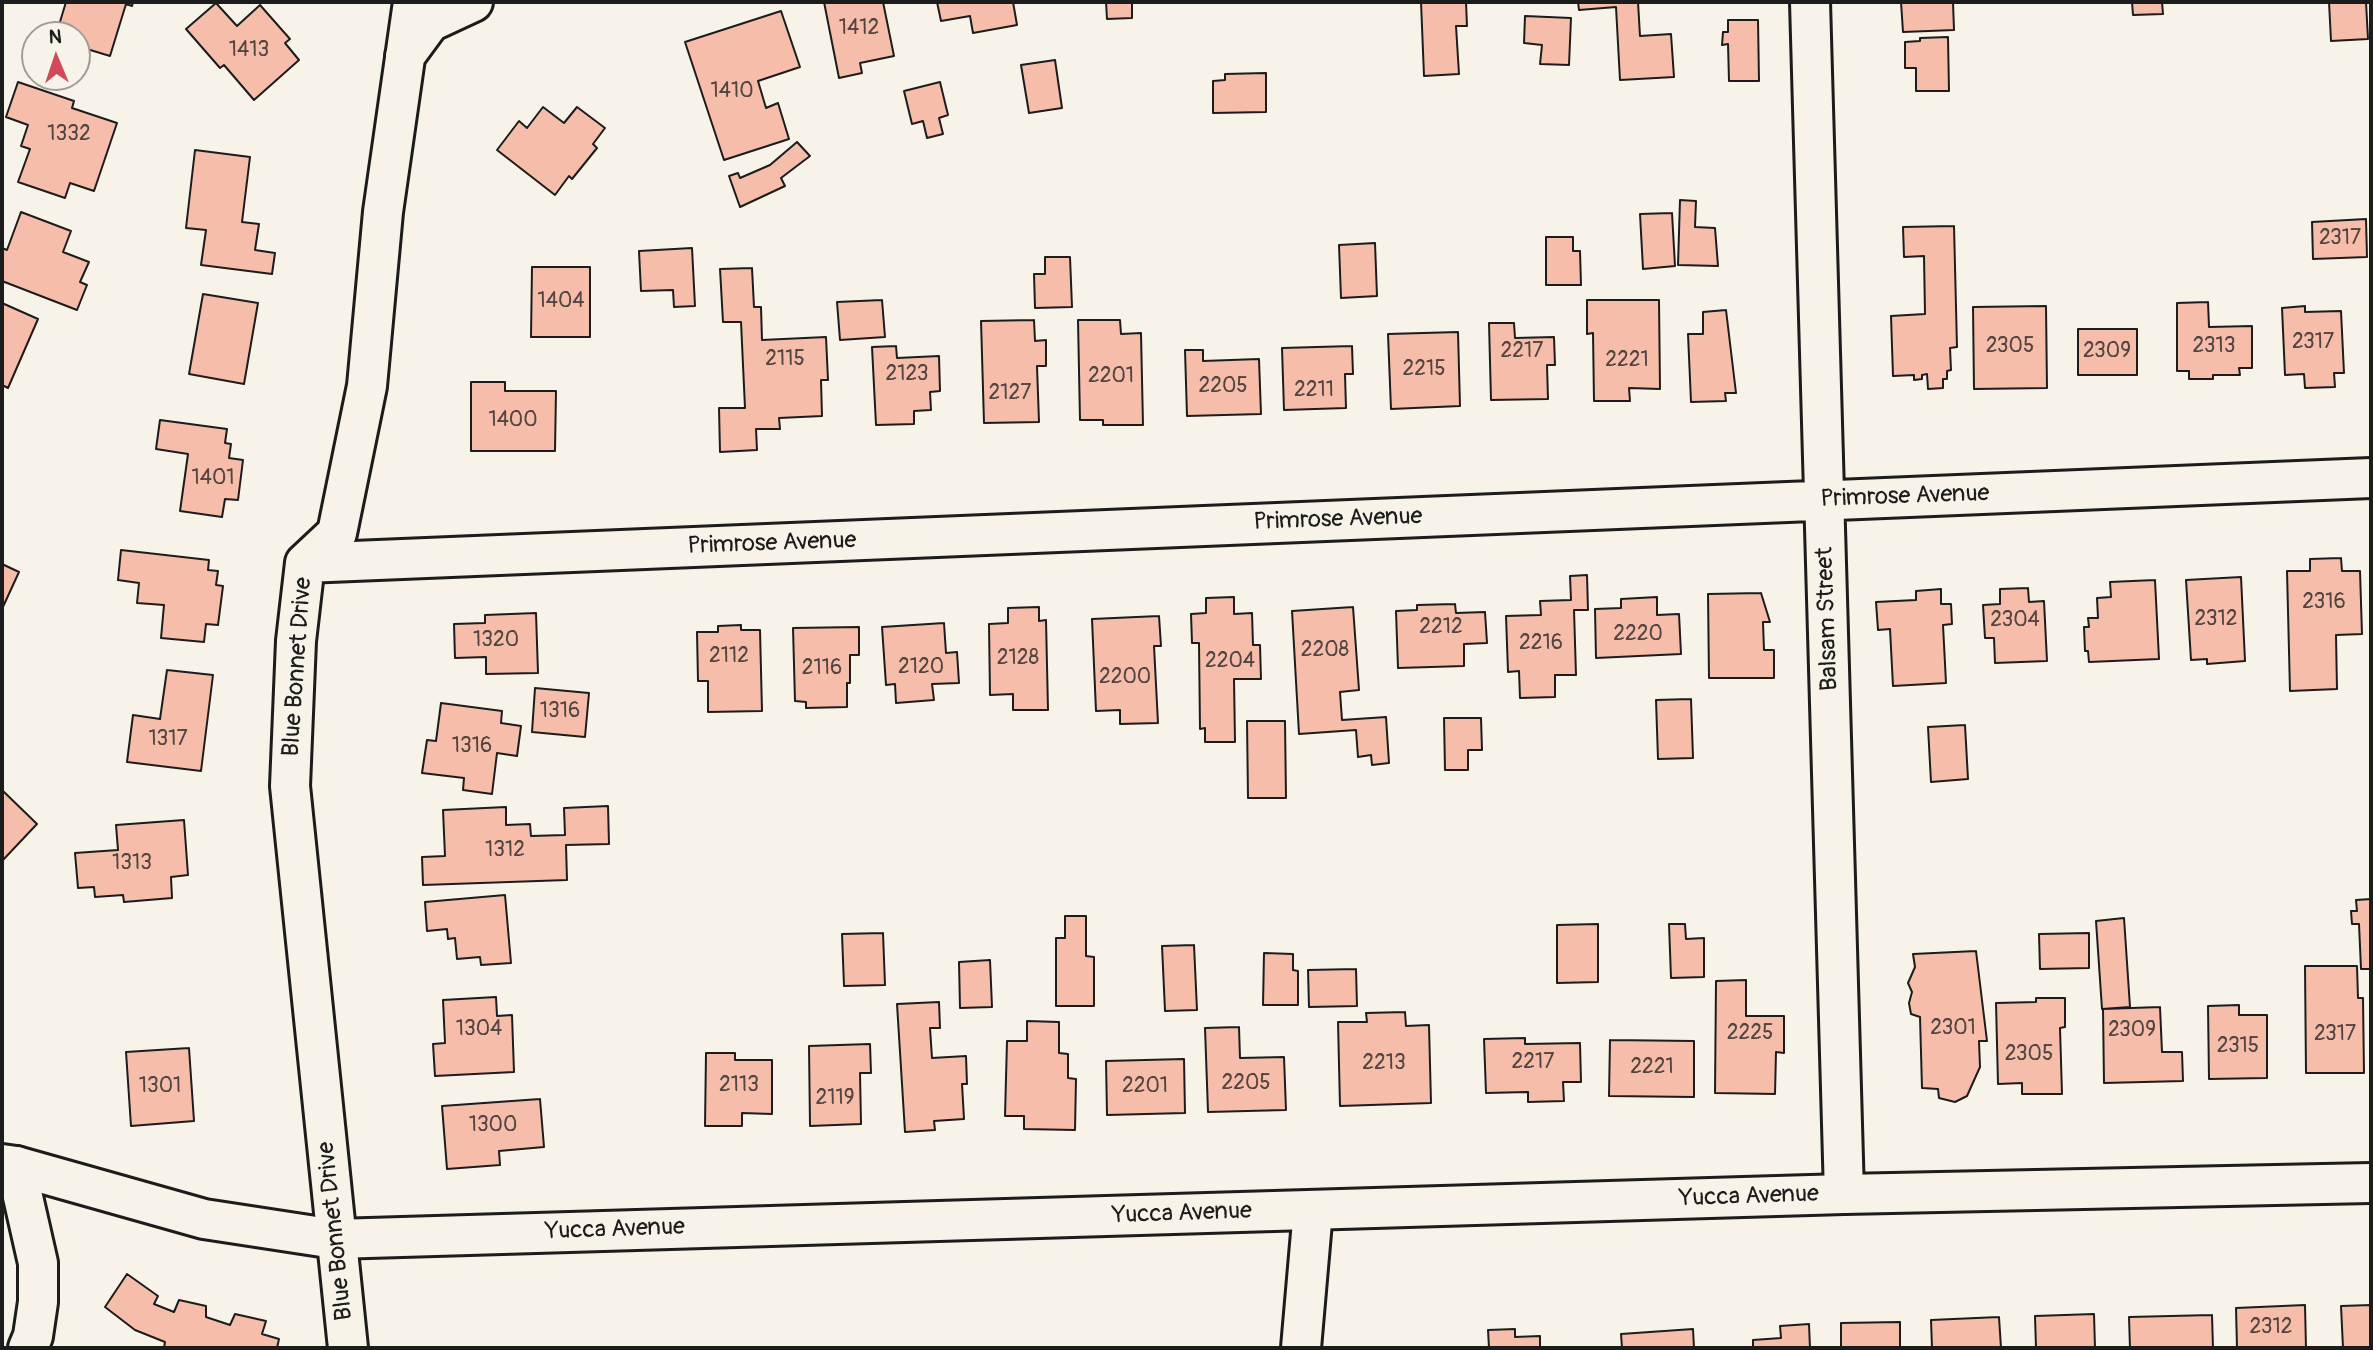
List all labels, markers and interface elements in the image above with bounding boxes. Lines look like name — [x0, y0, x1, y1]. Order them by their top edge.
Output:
house number: 1412 — [839, 16, 879, 42]
north arrow — [21, 21, 91, 91]
text: N — [48, 25, 62, 49]
house number: 1413 — [229, 38, 269, 64]
house number: 1410 — [711, 79, 753, 105]
house number: 1332 — [47, 122, 91, 148]
house number: 2317 — [2319, 226, 2361, 252]
house number: 1404 — [538, 289, 584, 315]
house number: 2317 — [2292, 330, 2334, 356]
house number: 2305 — [1986, 334, 2034, 360]
house number: 2313 — [2193, 334, 2235, 360]
house number: 2217 — [1501, 339, 1543, 365]
house number: 2309 — [2083, 339, 2131, 365]
house number: 2115 — [765, 347, 805, 373]
house number: 2221 — [1605, 348, 1649, 374]
house number: 2215 — [1402, 357, 1446, 383]
house number: 2123 — [886, 362, 928, 388]
house number: 2201 — [1088, 364, 1134, 390]
house number: 2205 — [1198, 374, 1248, 400]
house number: 2211 — [1294, 378, 1334, 404]
house number: 2127 — [989, 381, 1031, 407]
house number: 1400 — [488, 408, 538, 434]
house number: 1401 — [192, 466, 234, 492]
street label: Primrose Avenue — [1820, 480, 1990, 514]
street label: Primrose Avenue — [1253, 503, 1423, 537]
street label: Primrose Avenue — [687, 527, 857, 561]
street label: Balsam Street — [1811, 547, 1845, 691]
street label: Blue Bonnet Drive — [277, 576, 319, 758]
house number: 2316 — [2302, 590, 2346, 616]
house number: 2312 — [2195, 607, 2237, 633]
house number: 2304 — [1990, 608, 2040, 634]
house number: 2212 — [1419, 615, 1463, 641]
house number: 2220 — [1613, 622, 1663, 648]
house number: 1320 — [473, 628, 519, 654]
house number: 2216 — [1519, 631, 1563, 657]
house number: 2208 — [1301, 638, 1349, 664]
house number: 2112 — [709, 644, 749, 670]
house number: 2128 — [997, 646, 1039, 672]
house number: 2204 — [1205, 649, 1255, 675]
house number: 2120 — [898, 655, 944, 681]
house number: 2116 — [802, 656, 842, 682]
house number: 2200 — [1099, 665, 1151, 691]
house number: 1316 — [540, 699, 580, 725]
house number: 1317 — [148, 727, 188, 753]
house number: 1316 — [452, 734, 492, 760]
house number: 1312 — [485, 838, 525, 864]
house number: 1313 — [112, 851, 152, 877]
house number: 2301 — [1930, 1016, 1976, 1042]
house number: 1304 — [456, 1017, 502, 1043]
house number: 2309 — [2108, 1018, 2156, 1044]
house number: 2225 — [1727, 1021, 1773, 1047]
house number: 2317 — [2314, 1022, 2356, 1048]
house number: 2315 — [2217, 1034, 2259, 1060]
house number: 2305 — [2005, 1042, 2053, 1068]
house number: 2217 — [1512, 1050, 1554, 1076]
house number: 2213 — [1362, 1051, 1406, 1077]
house number: 2221 — [1630, 1055, 1674, 1081]
house number: 2205 — [1221, 1071, 1271, 1097]
house number: 2113 — [719, 1073, 759, 1099]
house number: 1301 — [139, 1074, 181, 1100]
house number: 2201 — [1122, 1074, 1168, 1100]
house number: 2119 — [816, 1086, 854, 1112]
house number: 1300 — [469, 1113, 517, 1139]
street label: Blue Bonnet Drive — [312, 1140, 360, 1322]
street label: Yucca Avenue — [1679, 1180, 1819, 1214]
street label: Yucca Avenue — [1112, 1197, 1252, 1231]
street label: Yucca Avenue — [545, 1213, 685, 1247]
house number: 2312 — [2250, 1315, 2292, 1341]

